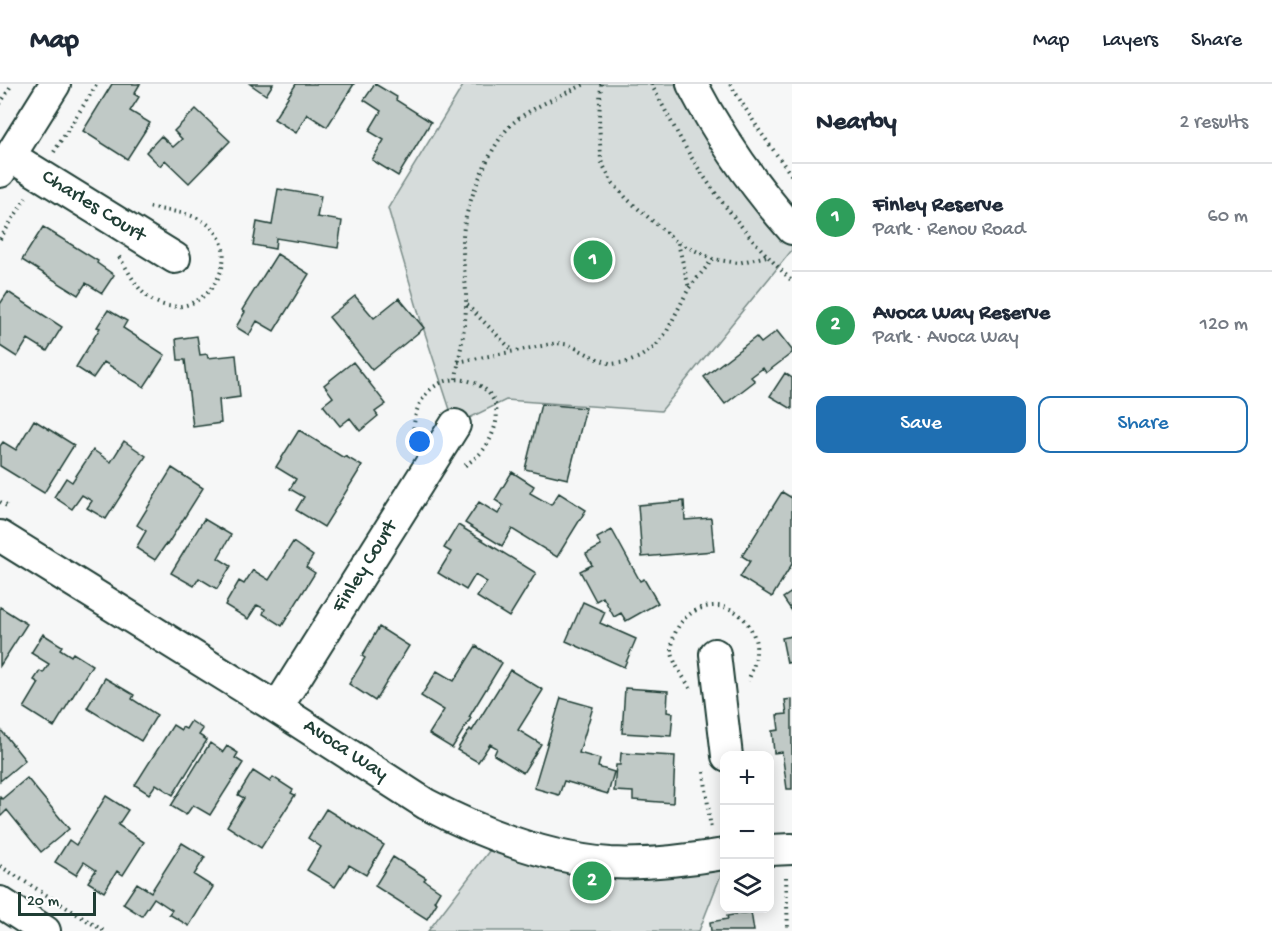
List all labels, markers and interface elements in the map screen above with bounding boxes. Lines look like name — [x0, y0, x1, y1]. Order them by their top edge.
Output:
text: Map — [30, 25, 79, 58]
text: Map — [1033, 29, 1069, 54]
text: Layers — [1102, 29, 1158, 54]
text: Share — [1191, 29, 1242, 54]
text: Nearby — [816, 108, 897, 139]
text: 2 results — [1179, 112, 1248, 135]
street label: Charles Court — [36, 165, 152, 250]
text: Finley Reserve — [873, 193, 1003, 219]
text: 1 — [831, 206, 840, 229]
text: 60 m — [1208, 206, 1248, 229]
text: Park · Renou Road — [873, 219, 1025, 242]
pin: 1 — [574, 238, 612, 282]
text: Avoca Way Reserve — [873, 301, 1050, 327]
text: 2 — [831, 314, 840, 337]
text: 120 m — [1200, 314, 1248, 337]
text: Park · Avoca Way — [873, 327, 1018, 350]
button: Save — [816, 396, 1026, 453]
button: Share — [1038, 396, 1248, 453]
your location — [405, 427, 434, 456]
street label: Finley Court — [327, 514, 405, 619]
street label: Avoca Way — [298, 714, 392, 788]
map controls — [720, 751, 774, 913]
button: + — [720, 751, 774, 805]
button: − — [720, 805, 774, 859]
pin: 2 — [572, 858, 612, 904]
button: layers — [720, 859, 774, 913]
scale bar — [18, 889, 96, 916]
text: 20 m — [27, 893, 59, 912]

